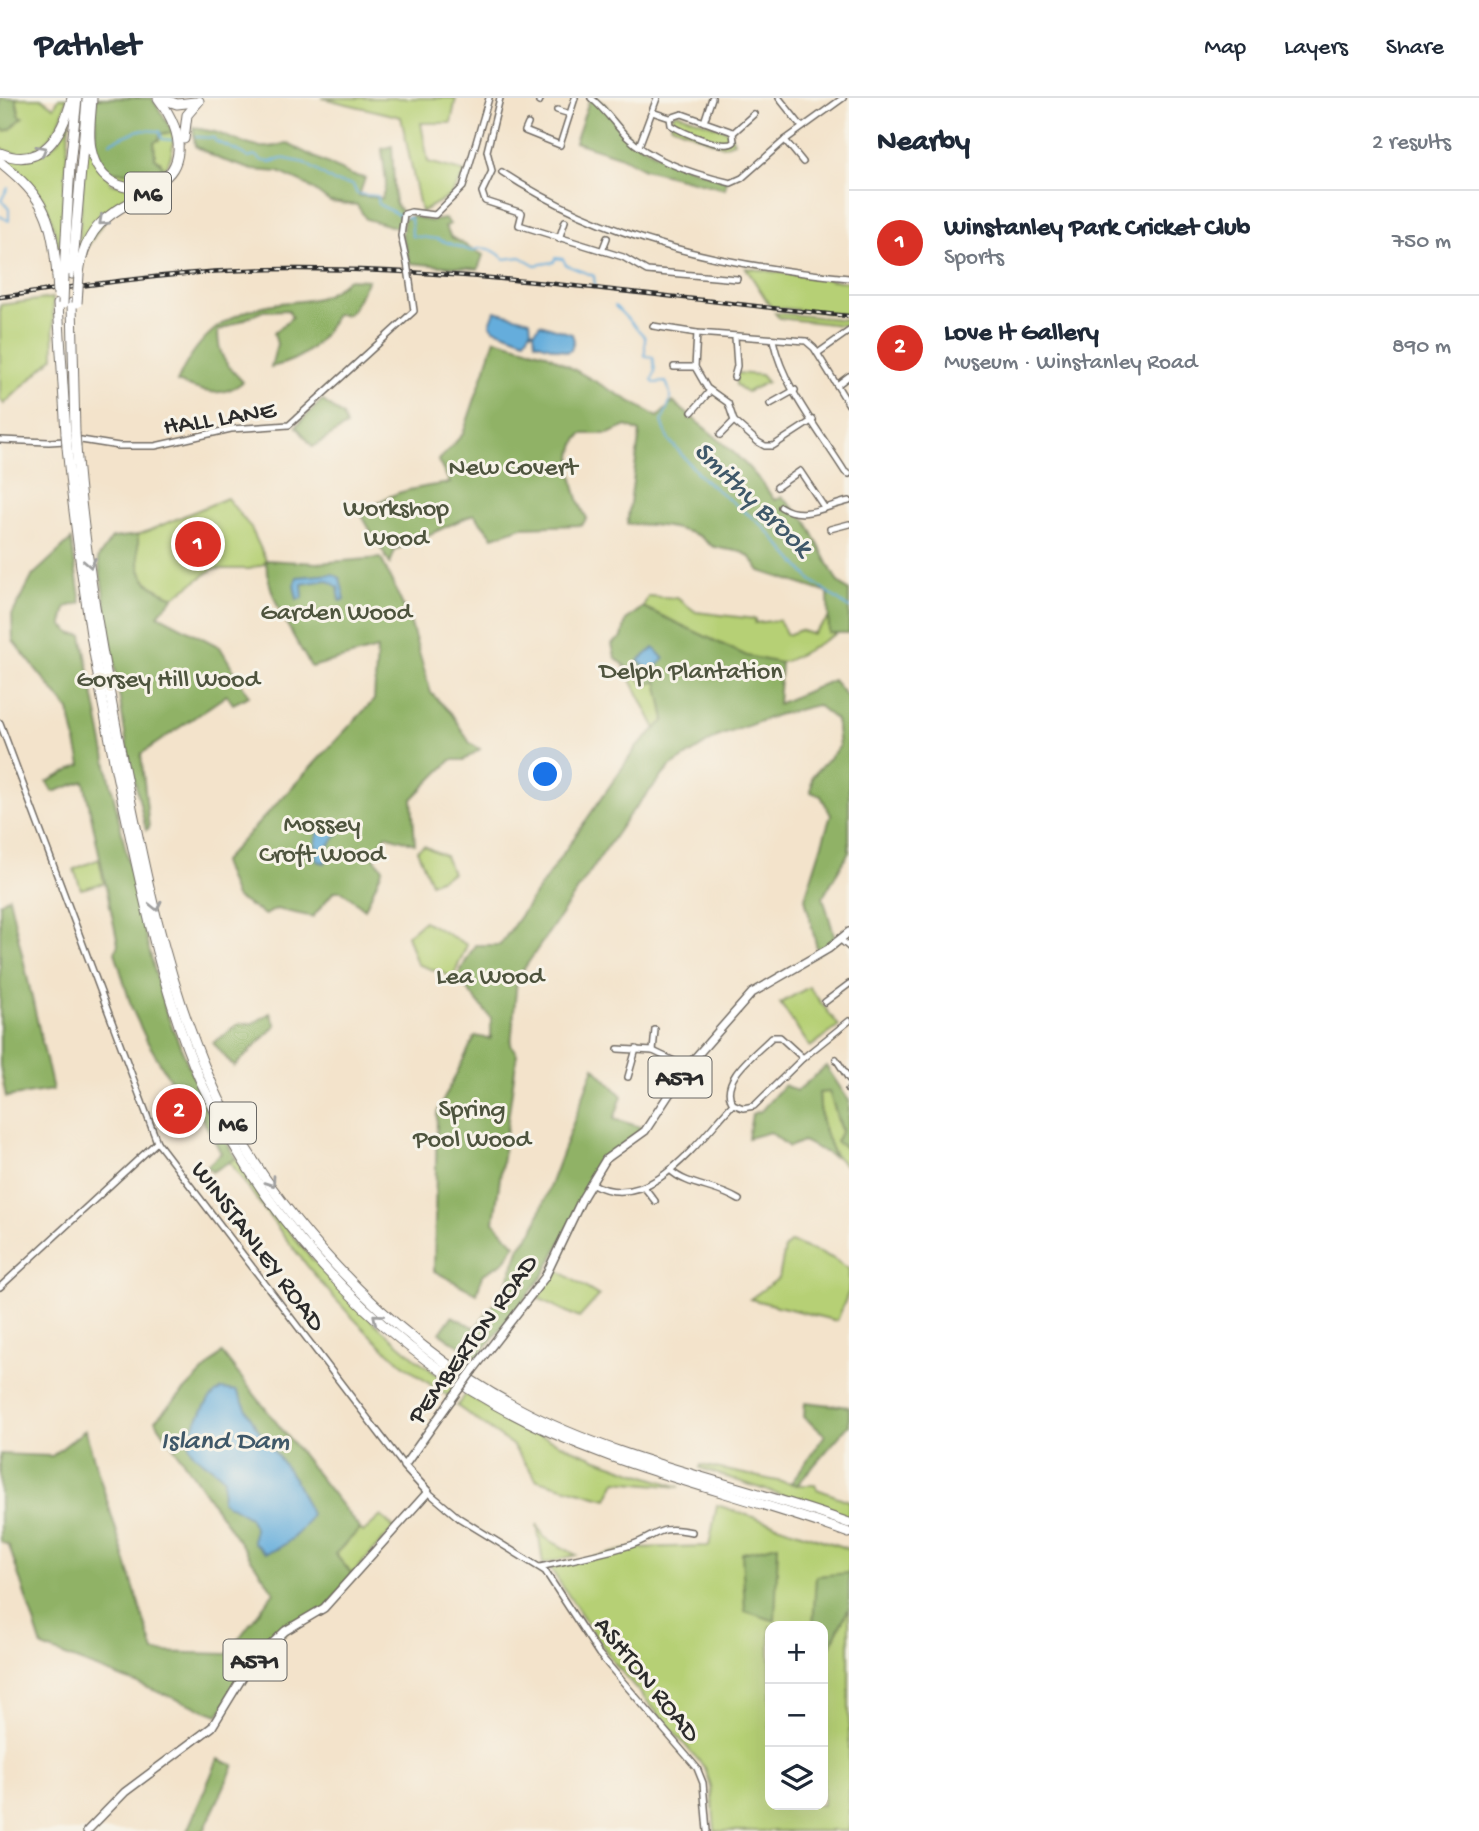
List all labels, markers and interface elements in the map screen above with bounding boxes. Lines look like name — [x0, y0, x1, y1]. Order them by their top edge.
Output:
text: Pathlet — [35, 29, 141, 67]
text: Map — [1204, 34, 1246, 63]
text: Layers — [1284, 34, 1348, 63]
text: Share — [1386, 34, 1444, 63]
text: Nearby — [877, 126, 970, 161]
text: 2 results — [1372, 130, 1451, 157]
one-way arrow — [34, 145, 47, 158]
road number: M6 — [125, 172, 171, 214]
one-way arrow — [98, 213, 111, 225]
text: Winstanley Park Cricket Club — [944, 214, 1250, 245]
text: 1 — [895, 229, 905, 256]
text: 750 m — [1392, 229, 1451, 256]
text: Sports — [944, 245, 1004, 272]
text: Love It Gallery — [944, 319, 1099, 350]
text: 2 — [894, 334, 906, 361]
text: 890 m — [1392, 334, 1451, 361]
text: Museum · Winstanley Road — [944, 350, 1197, 377]
street label: HALL LANE — [161, 396, 279, 445]
water label: Smithy Brook — [686, 436, 820, 567]
park label: New Covert — [449, 454, 580, 485]
park label: Workshop Wood — [343, 495, 449, 556]
pin: 1 — [175, 518, 221, 570]
one-way arrow — [82, 557, 97, 569]
park label: Garden Wood — [260, 599, 414, 630]
park label: Delph Plantation — [597, 658, 783, 689]
park label: Gorsey Hill Wood — [76, 666, 261, 697]
your location — [528, 757, 562, 791]
park label: Mossey Croft Wood — [259, 811, 387, 872]
one-way arrow — [148, 900, 162, 912]
park label: Lea Wood — [436, 963, 546, 994]
road number: A571 — [648, 1057, 712, 1098]
pin: 2 — [156, 1085, 202, 1137]
park label: Spring Pool Wood — [412, 1096, 533, 1157]
road number: M6 — [210, 1102, 256, 1143]
street label: WINSTANLEY ROAD — [182, 1156, 331, 1339]
one-way arrow — [263, 1174, 275, 1187]
street label: PEMBERTON ROAD — [402, 1250, 547, 1432]
one-way arrow — [372, 1314, 385, 1326]
water label: Island Dam — [161, 1426, 290, 1459]
street label: ASHTON ROAD — [585, 1612, 706, 1750]
map controls — [765, 1621, 828, 1810]
button: + — [765, 1621, 828, 1684]
road number: A571 — [224, 1640, 286, 1680]
button: − — [765, 1684, 828, 1747]
button: layers — [765, 1747, 828, 1810]

